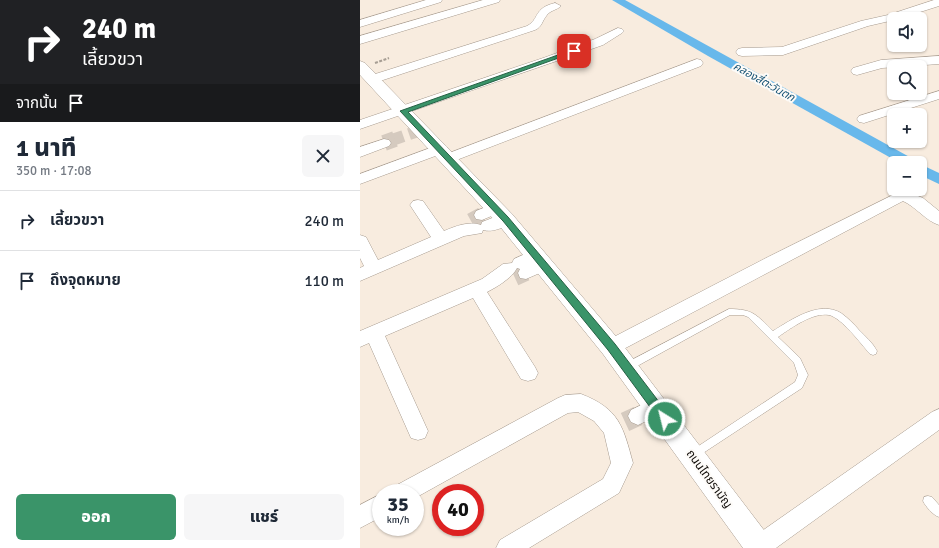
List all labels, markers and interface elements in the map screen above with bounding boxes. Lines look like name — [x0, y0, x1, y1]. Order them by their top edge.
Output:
text: 240 m — [82, 12, 156, 46]
map controls — [887, 12, 927, 196]
button: sound — [887, 12, 927, 52]
icon: right — [16, 16, 68, 68]
pin — [557, 34, 591, 68]
icon: arrive — [563, 40, 585, 62]
text: เลี้ยวขวา — [82, 48, 143, 70]
water label: คลองสี่ตะวันตก — [731, 58, 798, 104]
button: search — [887, 60, 927, 100]
icon: arrive — [65, 92, 87, 114]
text: จากนั้น — [16, 94, 57, 112]
button: + — [887, 108, 927, 148]
text: 1 นาที — [16, 133, 76, 163]
button: close — [302, 135, 344, 177]
button: − — [887, 156, 927, 196]
text: 350 m · 17:08 — [16, 163, 92, 179]
icon: right — [16, 210, 38, 232]
text: เลี้ยวขวา — [50, 211, 104, 229]
text: 240 m — [304, 212, 344, 230]
icon: arrive — [16, 270, 38, 292]
text: ถึงจุดหมาย — [50, 271, 121, 289]
text: 110 m — [304, 272, 344, 290]
position arrow — [644, 398, 686, 440]
street label: ถนนไทยรามัญ — [683, 447, 735, 511]
speed limit sign: 40 — [432, 484, 484, 536]
text: 35 — [387, 492, 409, 517]
button: ออก — [16, 494, 176, 540]
button: แชร์ — [184, 494, 344, 540]
text: km/h — [387, 514, 409, 526]

